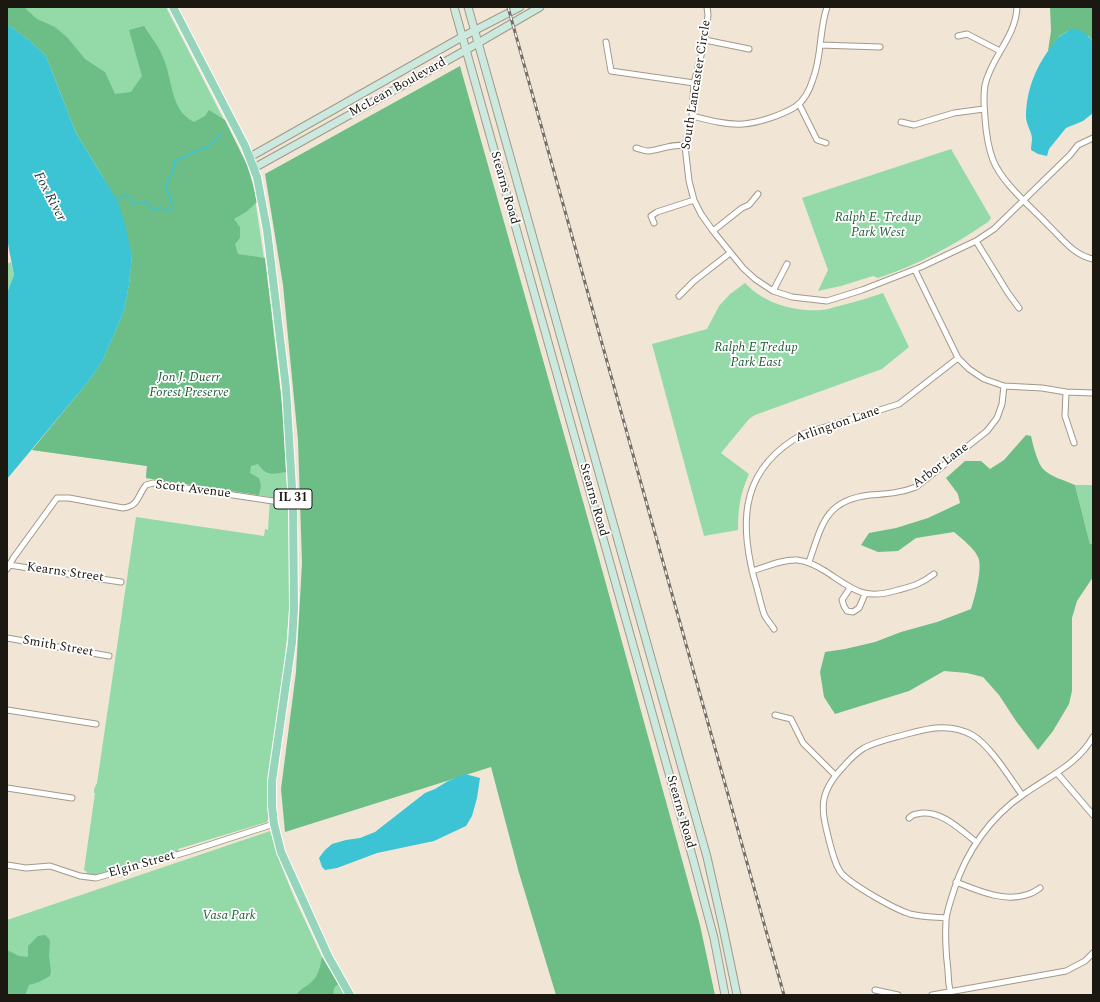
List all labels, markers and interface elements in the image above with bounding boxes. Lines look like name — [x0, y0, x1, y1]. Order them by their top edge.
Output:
street label: South Lancaster Circle — [679, 19, 715, 151]
street label: McLean Boulevard — [347, 55, 449, 121]
street label: Stearns Road — [486, 150, 522, 226]
water label: Fox River — [29, 169, 69, 225]
park label: Ralph E. Tredup Park West — [835, 210, 921, 241]
park label: Ralph E Tredup Park East — [714, 340, 798, 371]
park label: Jon J. Duerr Forest Preserve — [149, 370, 229, 401]
street label: Arlington Lane — [794, 403, 882, 447]
street label: Arbor Lane — [910, 440, 972, 492]
street label: Stearns Road — [575, 462, 611, 538]
street label: Scott Avenue — [154, 478, 232, 502]
road number: IL 31 — [274, 489, 312, 509]
street label: Kearns Street — [26, 560, 104, 586]
street label: Smith Street — [21, 633, 95, 661]
street label: Stearns Road — [662, 774, 698, 850]
street label: Elgin Street — [107, 848, 177, 882]
park label: Vasa Park — [202, 908, 256, 924]

